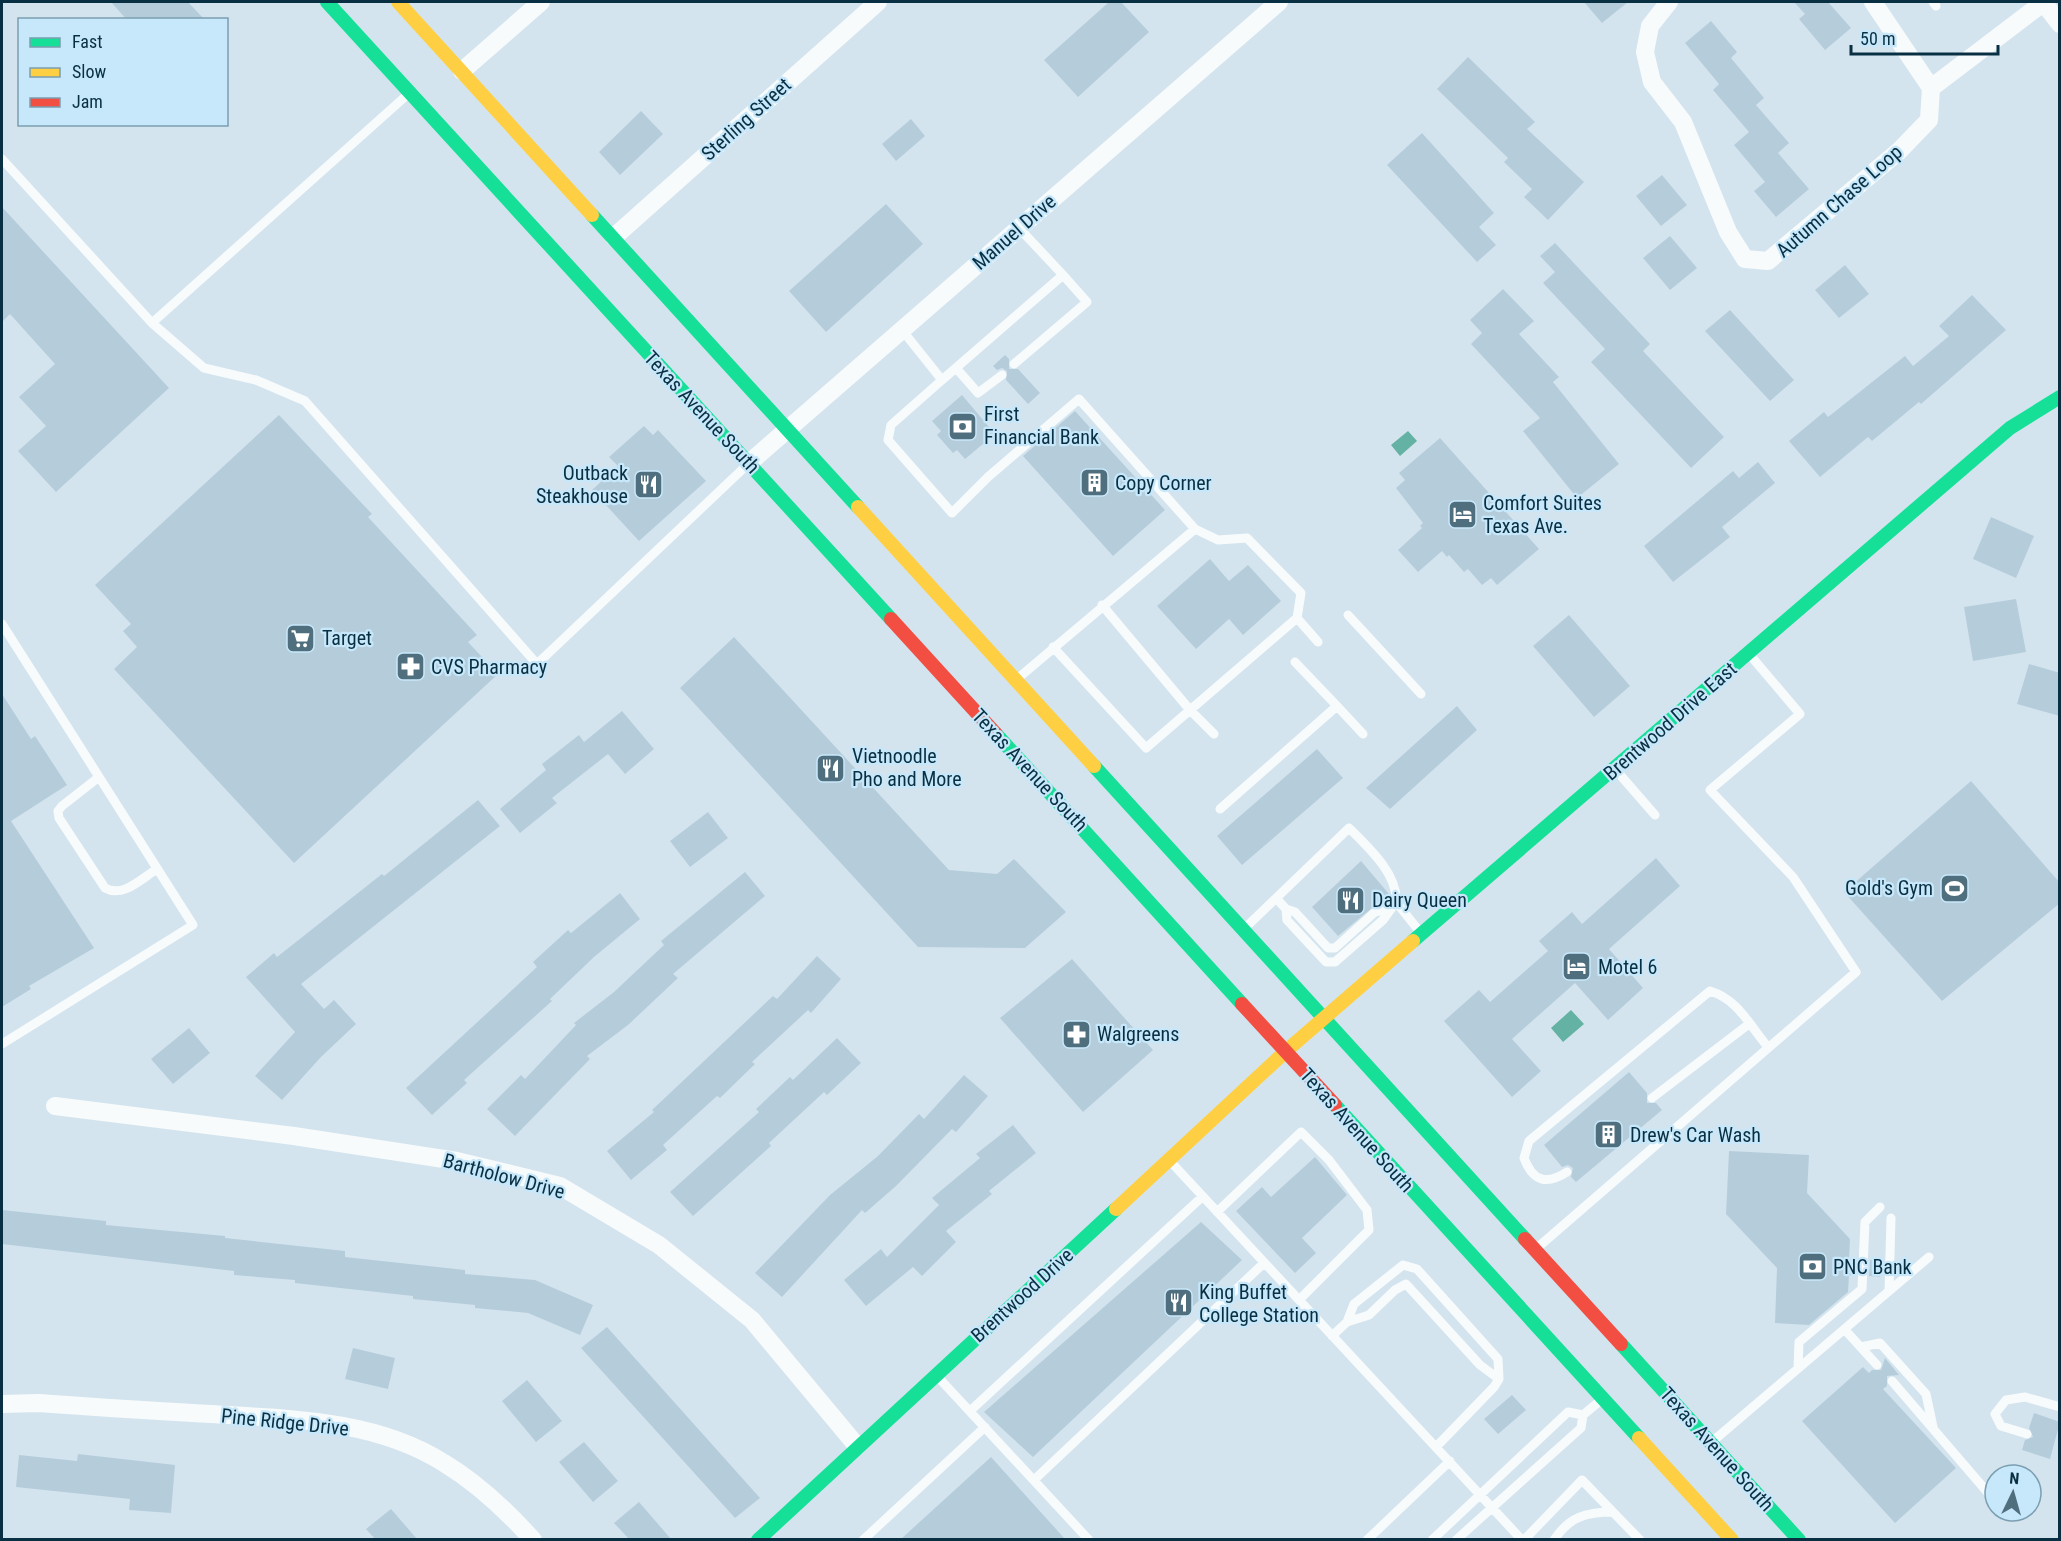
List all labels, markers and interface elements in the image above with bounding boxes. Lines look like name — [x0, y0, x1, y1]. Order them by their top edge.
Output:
legend — [18, 18, 228, 126]
scale bar — [1851, 18, 1998, 56]
text: 50 m — [1860, 28, 1895, 49]
text: Fast — [72, 31, 103, 52]
text: Slow — [72, 61, 107, 82]
street label: Sterling Street — [696, 73, 796, 165]
text: Jam — [72, 91, 103, 112]
street label: Autumn Chase Loop — [1771, 140, 1907, 262]
street label: Manuel Drive — [967, 189, 1061, 275]
street label: Texas Avenue South — [639, 346, 765, 478]
place label: First Financial Bank — [984, 402, 1099, 449]
bank icon: First Financial Bank — [947, 410, 979, 442]
place label: Outback Steakhouse — [536, 461, 628, 508]
building icon: Copy Corner — [1078, 467, 1110, 499]
restaurant icon: Outback Steakhouse — [633, 469, 665, 501]
place label: Copy Corner — [1115, 471, 1212, 495]
place label: Comfort Suites Texas Ave. — [1483, 491, 1602, 538]
hotel icon: Comfort Suites Texas Ave. — [1446, 499, 1478, 531]
supermarket icon: Target — [285, 622, 317, 654]
place label: Target — [322, 626, 372, 650]
pharmacy icon: CVS Pharmacy — [394, 651, 426, 683]
place label: CVS Pharmacy — [431, 655, 547, 679]
street label: Brentwood Drive East — [1599, 657, 1741, 785]
street label: Texas Avenue South — [967, 704, 1093, 836]
place label: Vietnoodle Pho and More — [852, 744, 962, 791]
restaurant icon: Vietnoodle Pho and More — [815, 752, 847, 784]
sports icon: Gold's Gym — [1938, 872, 1970, 904]
place label: Gold's Gym — [1845, 876, 1933, 900]
restaurant icon: Dairy Queen — [1335, 884, 1367, 916]
place label: Dairy Queen — [1372, 888, 1467, 912]
hotel icon: Motel 6 — [1561, 951, 1593, 983]
place label: Motel 6 — [1598, 955, 1658, 979]
pharmacy icon: Walgreens — [1060, 1018, 1092, 1050]
place label: Walgreens — [1097, 1022, 1179, 1046]
street label: Texas Avenue South — [1295, 1063, 1419, 1197]
building icon: Drew's Car Wash — [1593, 1119, 1625, 1151]
place label: Drew's Car Wash — [1630, 1123, 1761, 1147]
street label: Bartholow Drive — [441, 1148, 567, 1204]
street label: Brentwood Drive — [966, 1243, 1078, 1347]
bank icon: PNC Bank — [1796, 1251, 1828, 1283]
place label: PNC Bank — [1833, 1255, 1912, 1279]
place label: King Buffet College Station — [1199, 1280, 1319, 1327]
restaurant icon: King Buffet College Station — [1162, 1287, 1194, 1319]
street label: Texas Avenue South — [1655, 1382, 1779, 1516]
street label: Pine Ridge Drive — [220, 1403, 350, 1441]
north arrow — [1983, 1463, 2043, 1523]
text: N — [2009, 1469, 2020, 1488]

